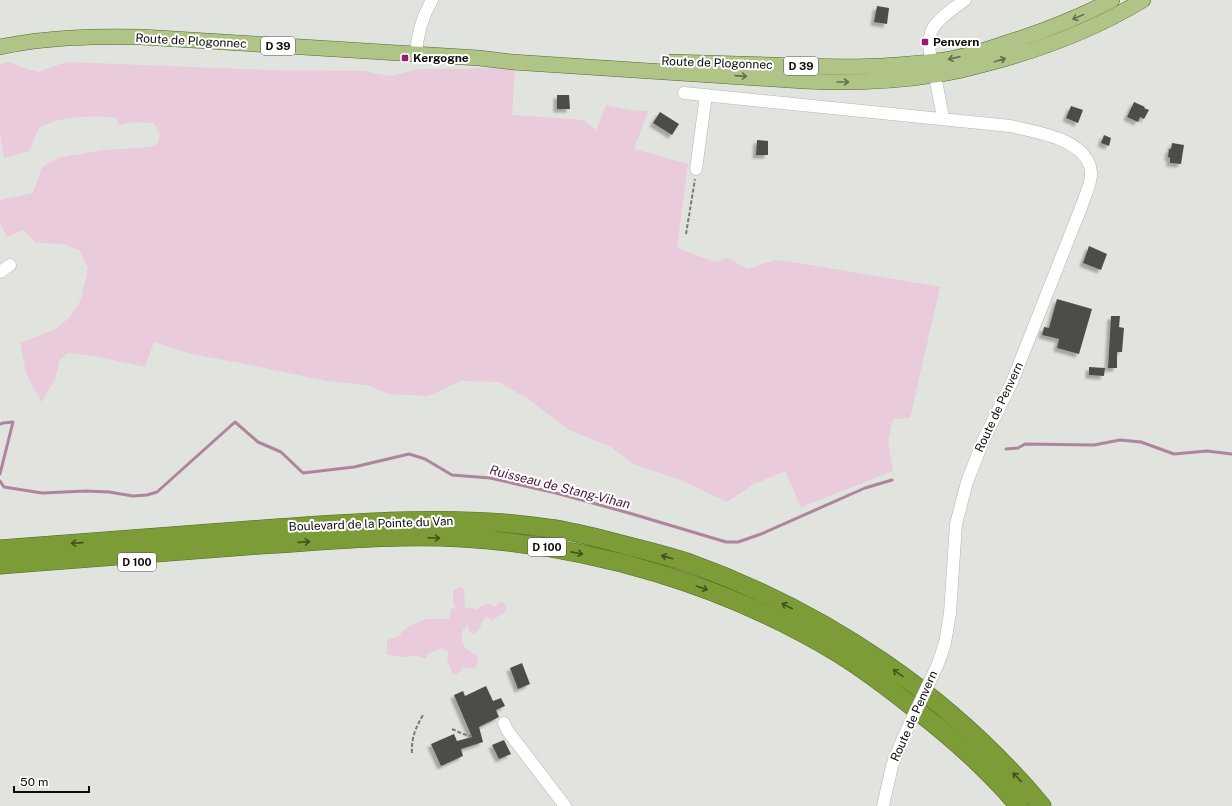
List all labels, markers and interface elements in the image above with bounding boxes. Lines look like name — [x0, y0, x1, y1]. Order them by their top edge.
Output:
one-way arrow — [1072, 14, 1084, 22]
street label: Route de Plogonnec — [135, 31, 247, 51]
place label: Penvern — [933, 35, 979, 49]
road number: D 39 — [261, 37, 295, 55]
marker: Penvern — [920, 37, 930, 47]
place label: Kergogne — [413, 51, 469, 65]
marker: Kergogne — [400, 53, 410, 63]
street label: Route de Plogonnec — [661, 54, 773, 72]
one-way arrow — [948, 54, 961, 62]
one-way arrow — [994, 56, 1007, 63]
road number: D 39 — [784, 57, 818, 75]
one-way arrow — [734, 73, 747, 80]
one-way arrow — [836, 78, 849, 86]
street label: Route de Penvern — [972, 360, 1026, 454]
water label: Ruisseau de Stang-Vihan — [488, 462, 632, 512]
street label: Boulevard de la Pointe du Van — [288, 514, 454, 534]
one-way arrow — [427, 534, 440, 541]
road number: D 100 — [528, 538, 566, 556]
one-way arrow — [297, 539, 310, 546]
one-way arrow — [71, 540, 84, 547]
one-way arrow — [570, 549, 583, 557]
road number: D 100 — [118, 553, 156, 571]
one-way arrow — [660, 553, 673, 560]
one-way arrow — [695, 585, 707, 593]
one-way arrow — [781, 602, 793, 609]
street label: Route de Penvern — [888, 668, 940, 764]
one-way arrow — [893, 669, 904, 677]
scale bar — [14, 768, 89, 794]
one-way arrow — [1013, 772, 1022, 782]
text: 50 m — [20, 775, 48, 789]

